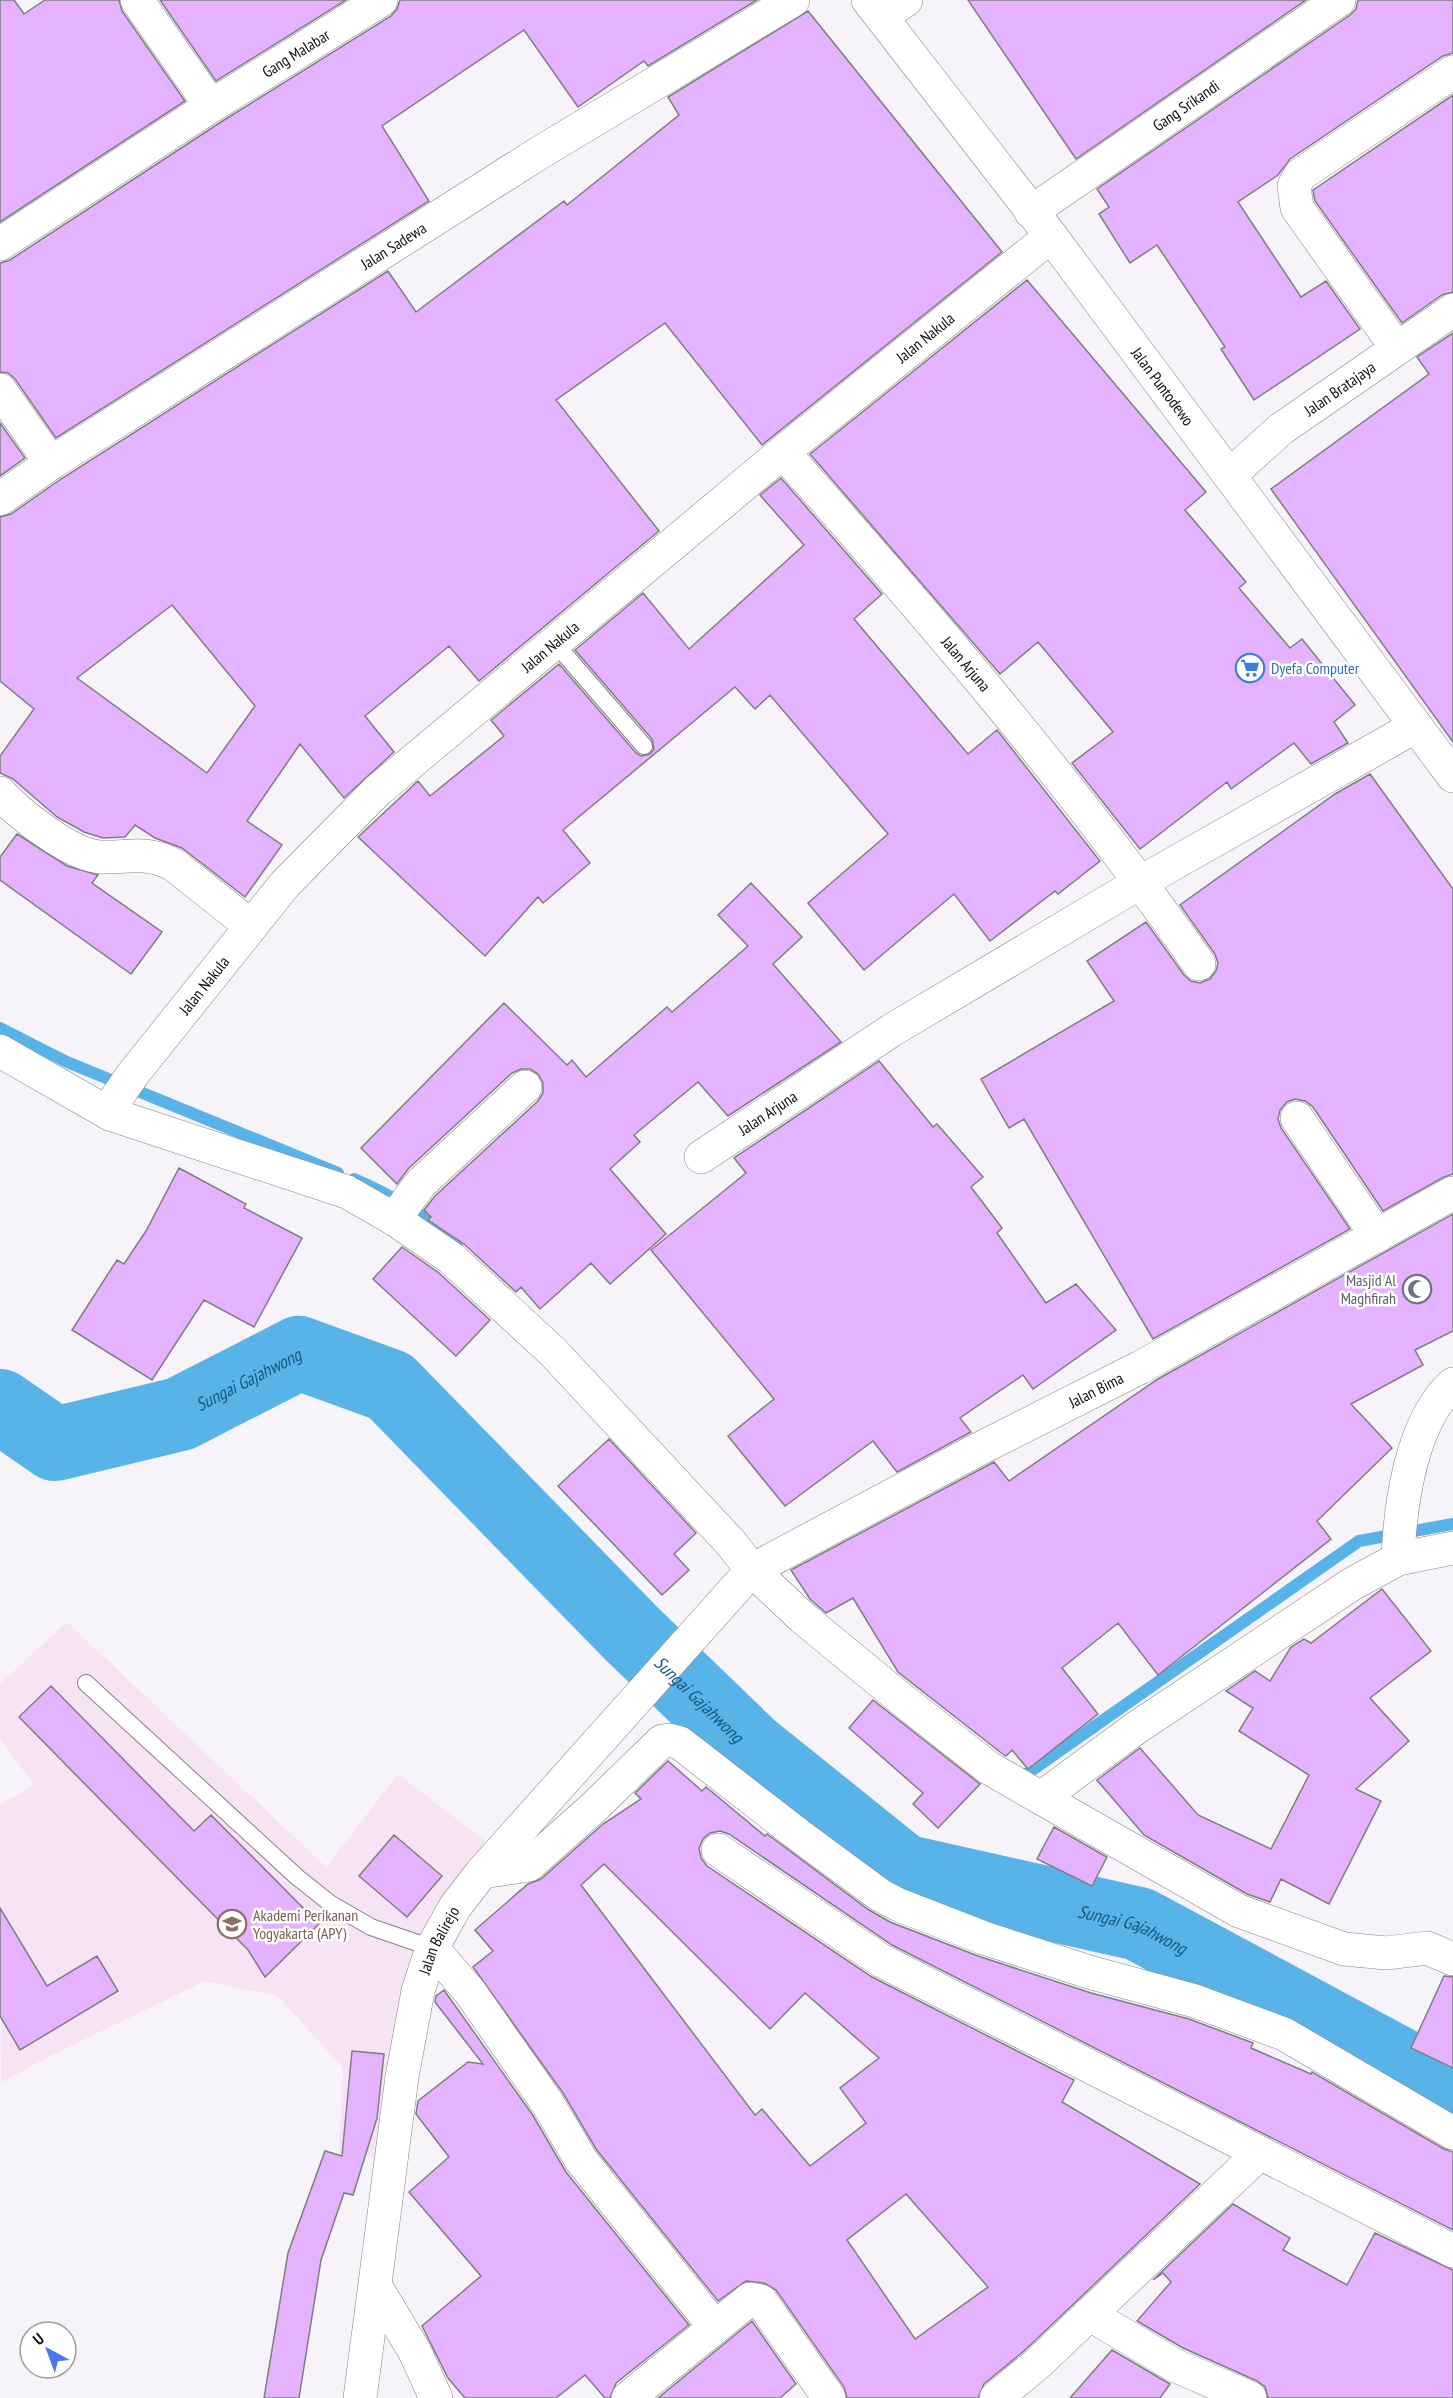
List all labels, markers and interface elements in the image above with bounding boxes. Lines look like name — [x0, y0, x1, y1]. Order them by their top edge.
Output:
street label: Gang Malabar — [258, 24, 334, 82]
street label: Gang Srikandi — [1149, 75, 1223, 135]
street label: Jalan Sadewa — [356, 217, 430, 274]
street label: Jalan Nakula — [891, 308, 958, 368]
street label: Jalan Puntodewo — [1127, 342, 1199, 429]
street label: Jalan Bratajaya — [1299, 357, 1379, 421]
street label: Jalan Nakula — [516, 617, 583, 677]
street label: Jalan Arjuna — [937, 631, 995, 695]
supermarket icon: Dyefa Computer — [1234, 652, 1266, 684]
place label: Dyefa Computer — [1271, 658, 1360, 678]
street label: Jalan Nakula — [174, 952, 233, 1019]
street label: Jalan Arjuna — [734, 1086, 801, 1140]
place label: Masjid Al Maghfirah — [1341, 1270, 1396, 1308]
mosque icon: Masjid Al Maghfirah — [1401, 1273, 1433, 1305]
water label: Sungai Gajahwong — [192, 1342, 306, 1416]
street label: Jalan Bima — [1064, 1368, 1127, 1412]
water label: Sungai Gajahwong — [650, 1651, 750, 1748]
water label: Sungai Gajahwong — [1076, 1899, 1192, 1960]
street label: Jalan Balirejo — [414, 1903, 463, 1978]
place label: Akademi Perikanan Yogyakarta (APY) — [253, 1905, 358, 1943]
school or university icon: Akademi Perikanan Yogyakarta (APY) — [216, 1908, 248, 1940]
north arrow — [18, 2320, 78, 2380]
text: U — [28, 2328, 48, 2349]

